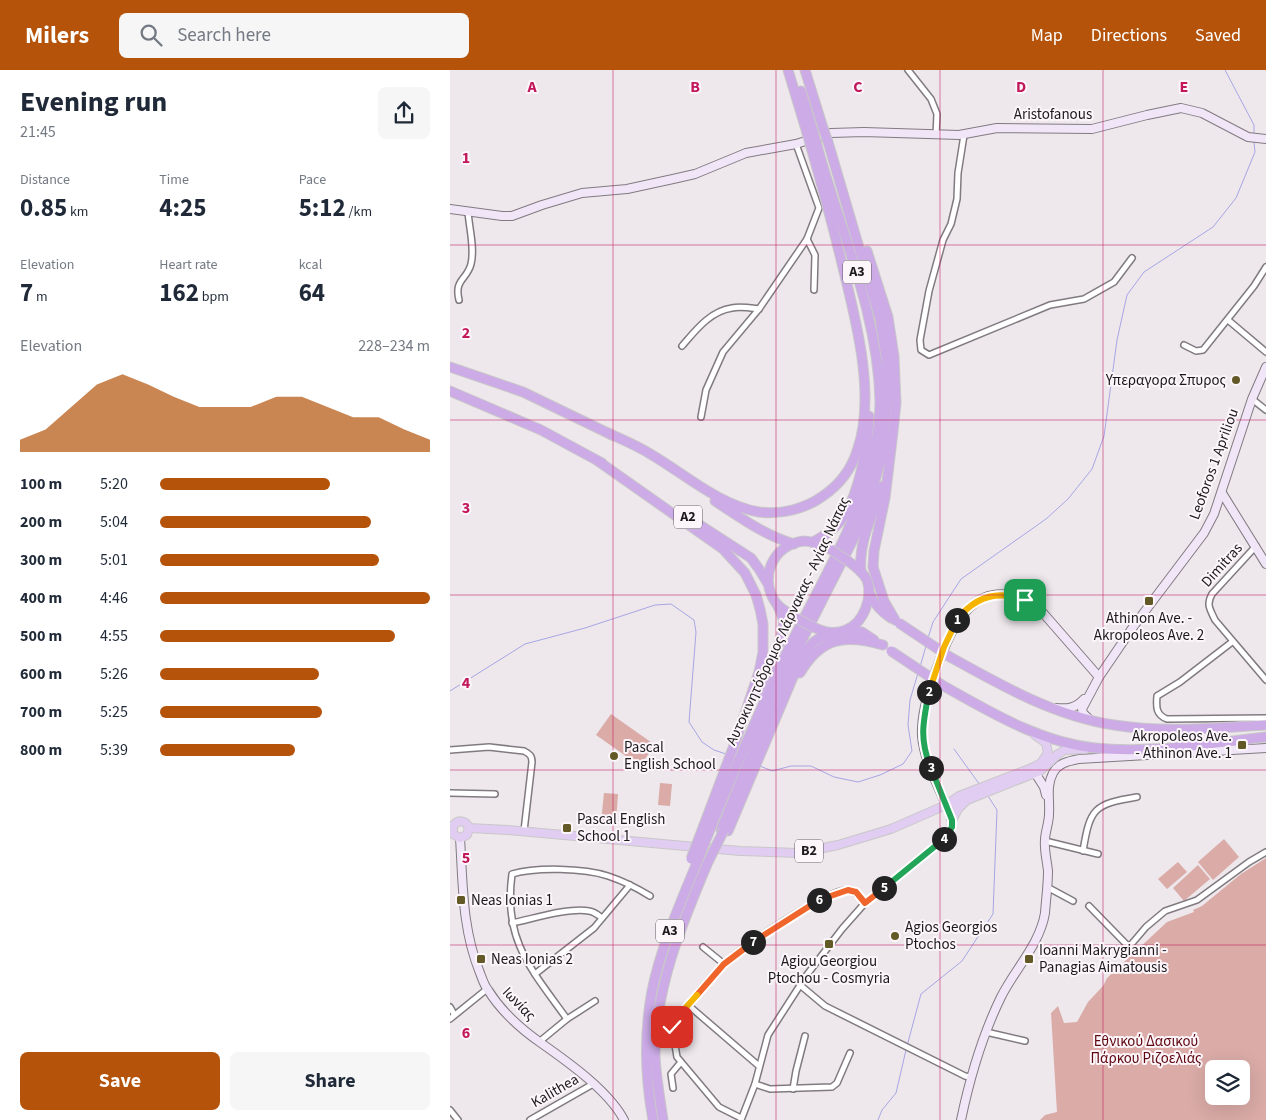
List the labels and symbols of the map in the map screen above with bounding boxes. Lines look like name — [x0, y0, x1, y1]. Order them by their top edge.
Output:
text: A — [526, 76, 537, 98]
text: B — [690, 76, 700, 98]
text: C — [853, 76, 863, 98]
text: D — [1016, 76, 1026, 98]
text: E — [1180, 76, 1188, 98]
street label: Aristofanous — [1014, 104, 1092, 125]
text: 1 — [462, 147, 470, 169]
road number: A3 — [843, 260, 871, 283]
text: 2 — [462, 322, 470, 344]
place label: Υπεραγορα Σπυρος — [1105, 370, 1227, 391]
marker: Υπεραγορα Σπυρος — [1230, 374, 1242, 386]
street label: Leoforos 1 Apriliou — [1184, 405, 1244, 523]
street label: Αυτοκινητόδρομος Λάρνακας - Αγίας Νάπας — [721, 493, 855, 749]
text: 3 — [462, 497, 470, 519]
road number: A2 — [674, 506, 702, 528]
street label: Dimitras — [1197, 538, 1247, 592]
pin — [1004, 579, 1046, 621]
marker: Athinon Ave. - Akropoleos Ave. 2 — [1143, 595, 1155, 607]
pin: 1 — [944, 608, 970, 632]
place label: Athinon Ave. - Akropoleos Ave. 2 — [1094, 608, 1204, 646]
text: 4 — [462, 672, 471, 694]
pin: 2 — [916, 680, 942, 704]
place label: Akropoleos Ave. - Athinon Ave. 1 — [1132, 726, 1232, 764]
place label: Pascal English School — [624, 737, 716, 775]
marker: Akropoleos Ave. - Athinon Ave. 1 — [1236, 739, 1248, 751]
marker: Pascal English School — [608, 750, 620, 762]
pin: 3 — [918, 756, 944, 780]
place label: Pascal English School 1 — [577, 809, 665, 847]
marker: Pascal English School 1 — [561, 822, 573, 834]
pin: 4 — [932, 826, 956, 852]
road number: B2 — [795, 839, 823, 862]
text: 5 — [462, 847, 470, 869]
pin: 5 — [872, 876, 896, 900]
pin: 6 — [806, 888, 832, 912]
place label: Neas Ionias 1 — [471, 890, 553, 911]
marker: Neas Ionias 1 — [455, 894, 467, 906]
place label: Agios Georgios Ptochos — [905, 917, 997, 955]
road number: A3 — [656, 919, 684, 942]
pin: 7 — [740, 930, 766, 954]
marker: Agios Georgios Ptochos — [889, 930, 901, 942]
marker: Agiou Georgiou Ptochou - Cosmyria — [823, 938, 835, 950]
place label: Ioanni Makrygianni - Panagias Aimatousis — [1039, 940, 1167, 978]
place label: Neas Ionias 2 — [491, 949, 573, 970]
place label: Agiou Georgiou Ptochou - Cosmyria — [768, 951, 890, 989]
marker: Neas Ionias 2 — [475, 953, 487, 965]
marker: Ioanni Makrygianni - Panagias Aimatousis — [1023, 953, 1035, 965]
street label: Ιωνίας — [498, 982, 541, 1026]
pin — [651, 1006, 693, 1048]
text: 6 — [462, 1022, 470, 1044]
park label: Εθνικού Δασικού Πάρκου Ριζοελιάς — [1090, 1031, 1202, 1069]
street label: Kalithea — [527, 1069, 583, 1113]

